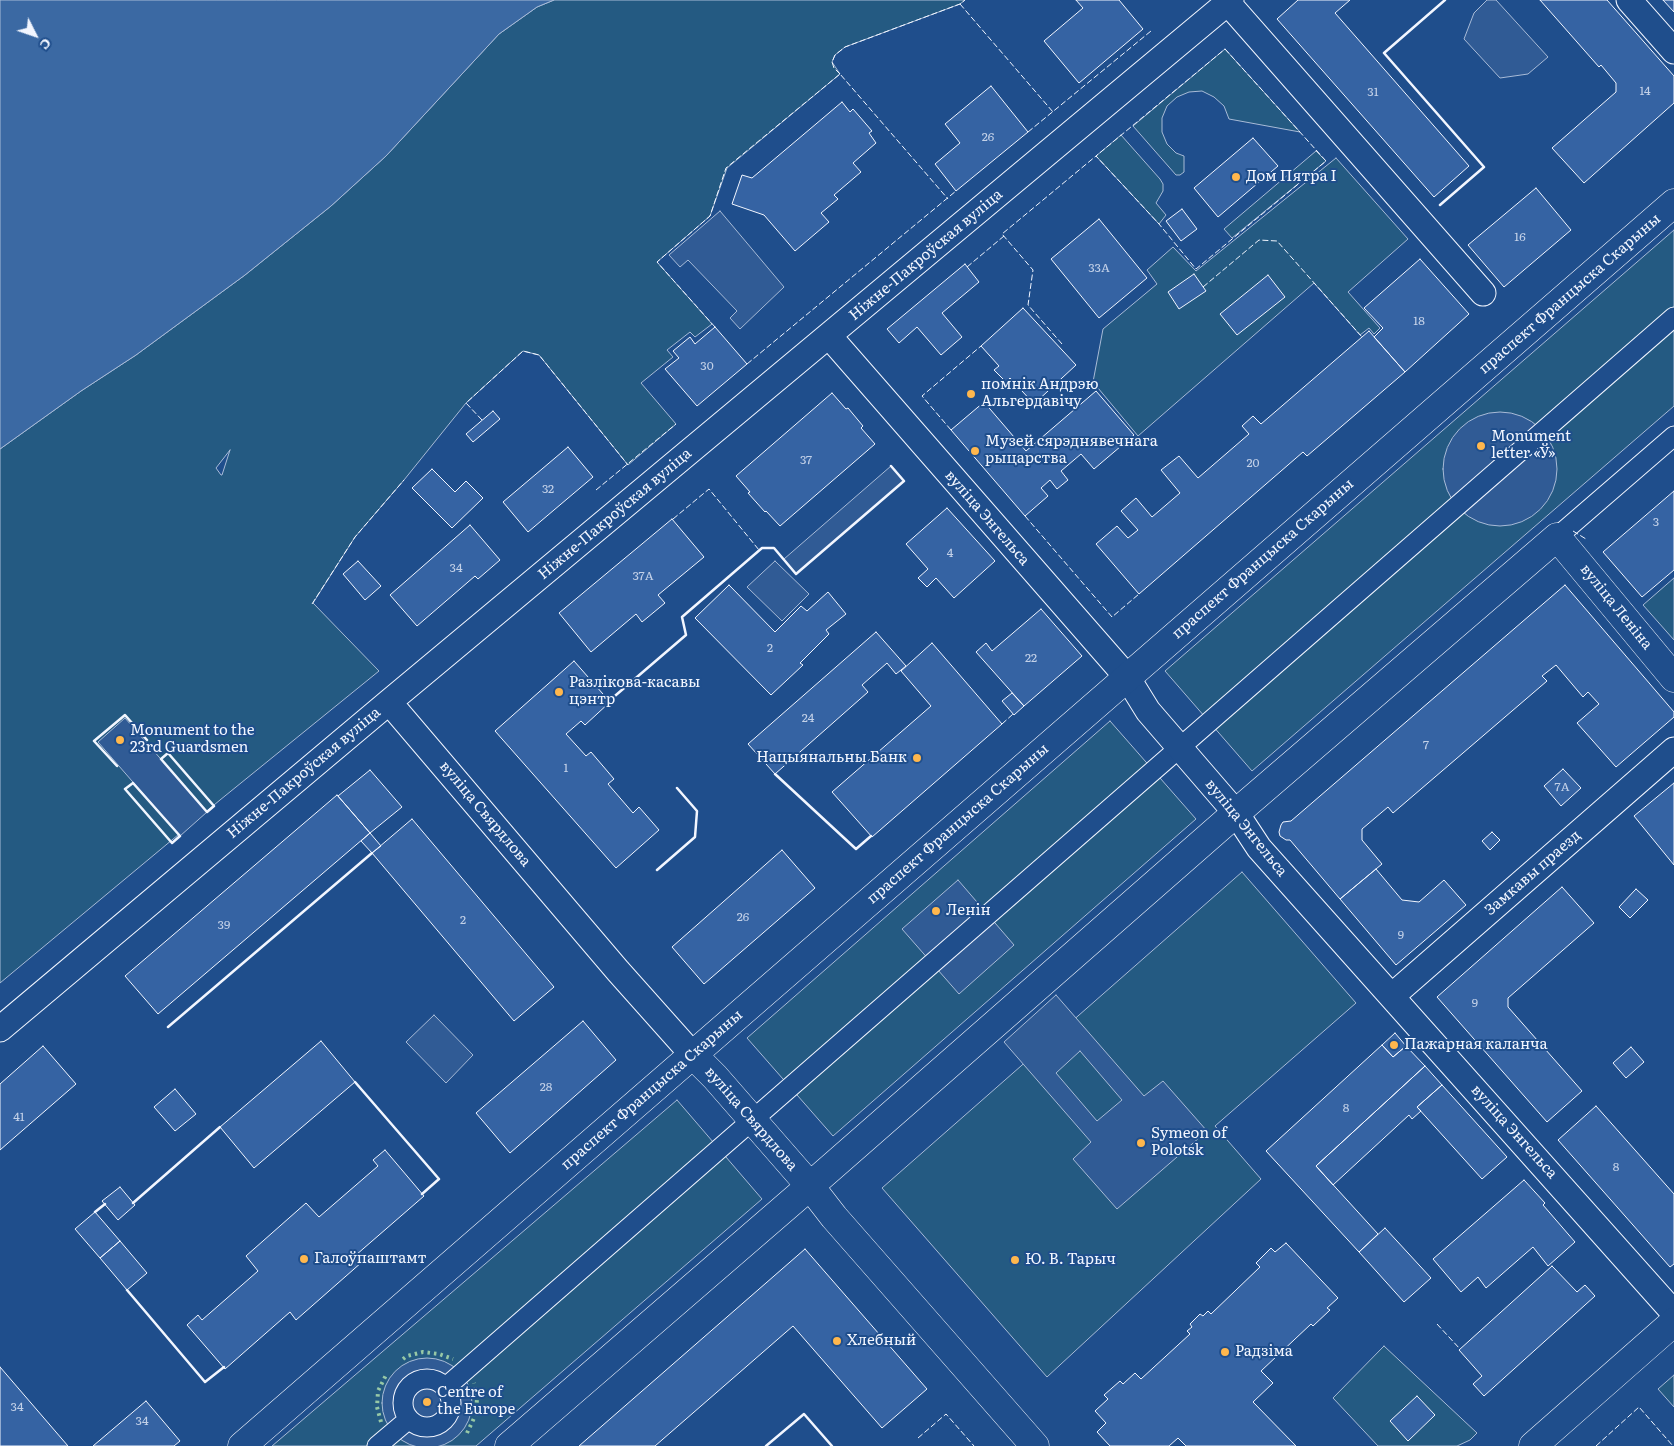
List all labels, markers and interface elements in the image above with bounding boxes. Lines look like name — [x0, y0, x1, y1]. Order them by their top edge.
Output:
north arrow — [10, 10, 60, 60]
text: С — [36, 35, 57, 55]
house number: 14 — [1639, 84, 1651, 98]
house number: 31 — [1367, 85, 1379, 99]
house number: 26 — [982, 130, 994, 144]
place label: Дом Пятра І — [1246, 168, 1337, 186]
marker: Дом Пятра І — [1230, 171, 1242, 183]
street label: Ніжне-Пакроўская вуліца — [846, 185, 1006, 325]
street label: праспект Францыска Скарыны — [1475, 210, 1665, 378]
house number: 16 — [1514, 230, 1526, 244]
house number: 33А — [1088, 261, 1110, 275]
house number: 18 — [1413, 314, 1425, 328]
house number: 30 — [700, 359, 714, 373]
place label: помнік Андрэю Альгердавічу — [981, 376, 1099, 411]
marker: помнік Андрэю Альгердавічу — [965, 388, 977, 400]
place label: Monument letter «Ў» — [1491, 428, 1571, 463]
place label: Музей сярэднявечнага рыцарства — [985, 433, 1158, 468]
marker: Monument letter «Ў» — [1475, 440, 1487, 452]
street label: Ніжне-Пакроўская вуліца — [535, 444, 695, 584]
marker: Музей сярэднявечнага рыцарства — [969, 445, 981, 457]
house number: 37 — [800, 453, 812, 467]
house number: 20 — [1246, 456, 1260, 470]
street label: вуліца Энгельса — [941, 467, 1033, 569]
street label: праспект Францыска Скарыны — [1168, 475, 1358, 643]
house number: 32 — [542, 482, 554, 496]
house number: 3 — [1653, 515, 1659, 529]
house number: 4 — [947, 546, 953, 560]
house number: 34 — [449, 561, 463, 575]
street label: вуліца Леніна — [1576, 561, 1656, 653]
house number: 37А — [632, 569, 654, 583]
house number: 2 — [767, 641, 773, 655]
house number: 22 — [1025, 651, 1037, 665]
place label: Разлікова-касавы цэнтр — [569, 674, 700, 709]
marker: Разлікова-касавы цэнтр — [553, 686, 565, 698]
street label: Ніжне-Пакроўская вуліца — [224, 703, 384, 843]
house number: 24 — [802, 711, 814, 725]
place label: Monument to the 23rd Guardsmen — [130, 722, 255, 757]
marker: Monument to the 23rd Guardsmen — [114, 734, 126, 746]
house number: 7 — [1423, 738, 1429, 752]
street label: праспект Францыска Скарыны — [863, 740, 1053, 908]
place label: Нацыянальны Банк — [756, 749, 907, 767]
marker: Нацыянальны Банк — [911, 752, 923, 764]
street label: вуліца Свярдлова — [436, 758, 534, 870]
house number: 1 — [564, 761, 568, 775]
street label: вуліца Энгельса — [1201, 776, 1291, 880]
house number: 7А — [1555, 780, 1569, 794]
street label: Замкавы праезд — [1482, 827, 1584, 919]
place label: Ленін — [946, 902, 991, 920]
marker: Ленін — [930, 905, 942, 917]
house number: 26 — [737, 910, 749, 924]
house number: 2 — [460, 913, 466, 927]
house number: 39 — [218, 918, 230, 932]
house number: 9 — [1398, 928, 1404, 942]
house number: 9 — [1472, 996, 1478, 1010]
street label: праспект Францыска Скарыны — [557, 1006, 747, 1174]
place label: Пажарная каланча — [1404, 1036, 1548, 1054]
marker: Пажарная каланча — [1388, 1039, 1400, 1051]
street label: вуліца Свярдлова — [701, 1063, 801, 1175]
house number: 28 — [540, 1080, 552, 1094]
street label: вуліца Энгельса — [1467, 1081, 1561, 1183]
house number: 8 — [1343, 1101, 1349, 1115]
house number: 41 — [13, 1110, 25, 1124]
place label: Symeon of Polotsk — [1151, 1125, 1227, 1160]
marker: Symeon of Polotsk — [1135, 1137, 1147, 1149]
house number: 8 — [1613, 1160, 1619, 1174]
place label: Галоўпаштамт — [314, 1250, 426, 1268]
place label: Ю. В. Тарыч — [1025, 1251, 1116, 1269]
marker: Галоўпаштамт — [298, 1253, 310, 1265]
marker: Ю. В. Тарыч — [1009, 1254, 1021, 1266]
place label: Хлебный — [847, 1332, 916, 1350]
marker: Хлебный — [831, 1335, 843, 1347]
place label: Радзіма — [1235, 1343, 1293, 1361]
marker: Радзіма — [1219, 1346, 1231, 1358]
place label: Centre of the Europe — [437, 1384, 515, 1419]
marker: Centre of the Europe — [421, 1396, 433, 1408]
house number: 34 — [10, 1400, 24, 1414]
house number: 34 — [135, 1414, 149, 1428]

